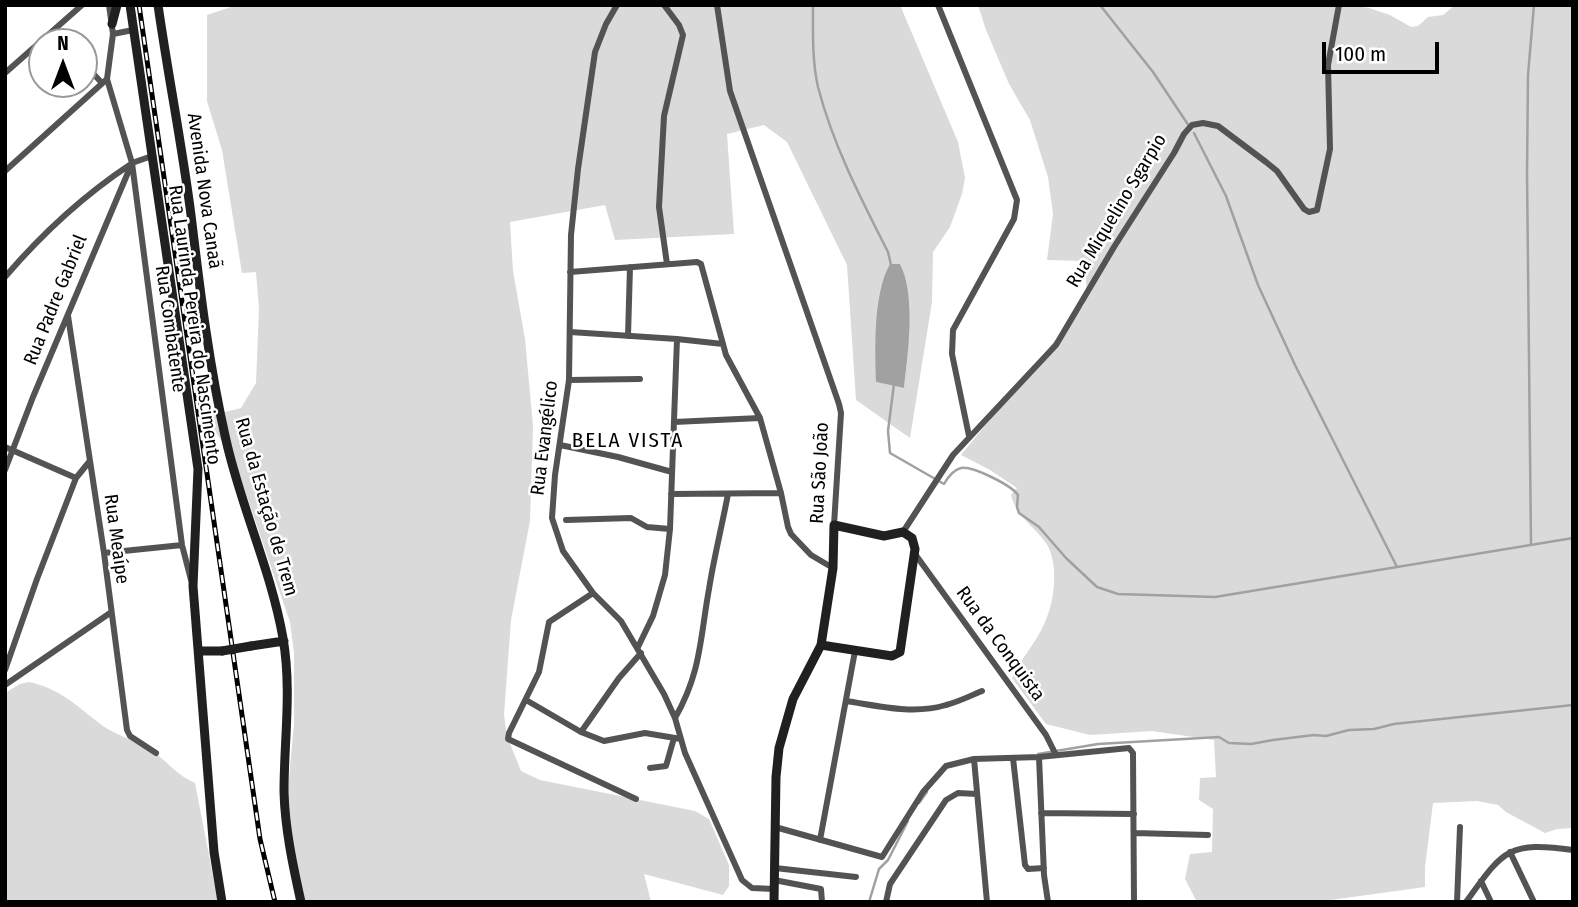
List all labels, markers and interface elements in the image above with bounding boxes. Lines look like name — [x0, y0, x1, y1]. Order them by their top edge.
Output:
north arrow — [28, 28, 98, 98]
scale bar — [1326, 28, 1443, 72]
text: N — [57, 32, 69, 55]
text: 100 m — [1335, 41, 1386, 67]
street label: Avenida Nova Canaã — [182, 112, 226, 270]
street label: Rua Miquelino Sgarpio — [1062, 130, 1172, 292]
street label: Rua Laurinda Pereira do Nascimento — [163, 184, 225, 466]
street label: Rua Padre Gabriel — [19, 231, 93, 369]
street label: Rua Combatente — [150, 264, 190, 394]
street label: Rua Evangélico — [527, 379, 563, 497]
street label: Rua da Estação de Trem — [230, 415, 302, 599]
street label: Rua São João — [806, 422, 834, 524]
district label: BELA VISTA — [573, 428, 683, 454]
street label: Rua Meaípe — [98, 493, 134, 585]
street label: Rua da Conquista — [951, 582, 1049, 706]

